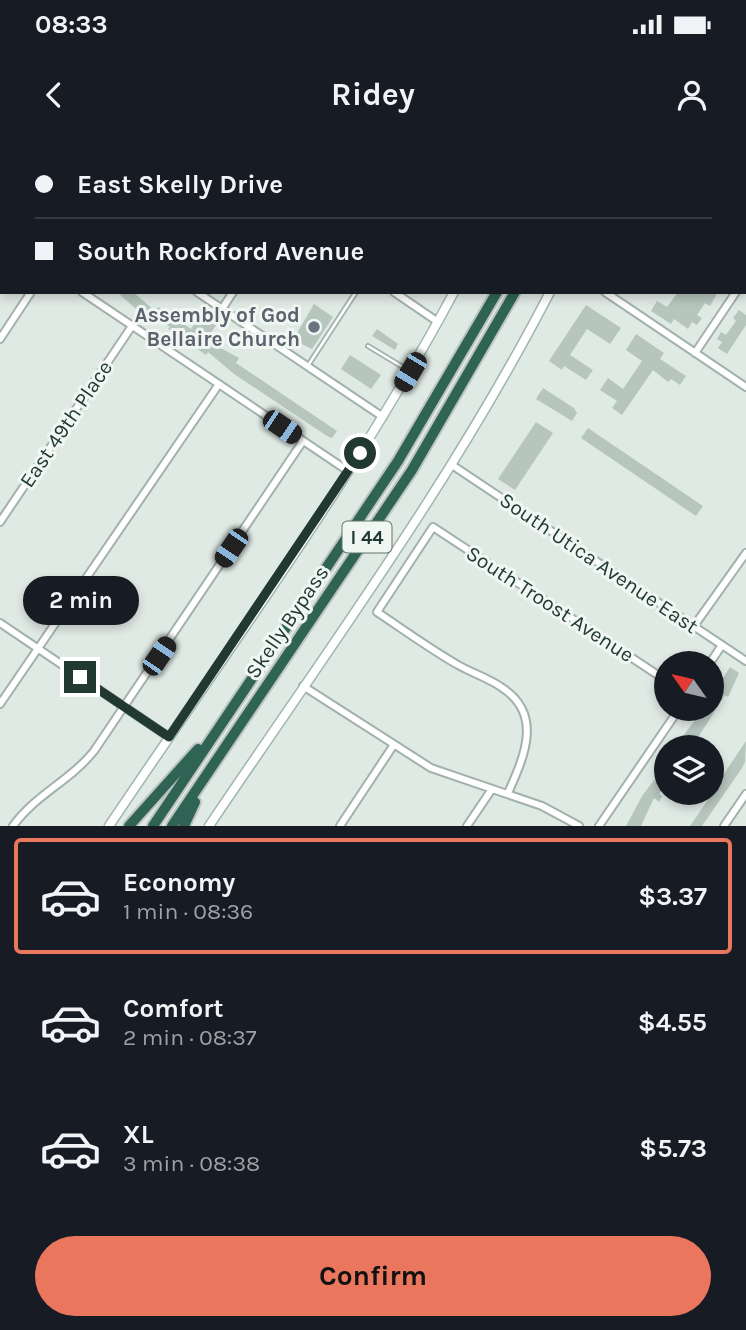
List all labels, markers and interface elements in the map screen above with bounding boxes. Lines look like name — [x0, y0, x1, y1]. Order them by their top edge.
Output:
text: 08:33 — [35, 9, 108, 40]
icon: back — [35, 76, 73, 114]
text: Ridey — [331, 76, 415, 113]
icon: person — [673, 76, 711, 114]
text: East Skelly Drive — [77, 169, 283, 200]
text: South Rockford Avenue — [77, 236, 364, 267]
place label: Assembly of God Bellaire Church — [135, 303, 300, 351]
marker: Assembly of God Bellaire Church — [306, 319, 322, 335]
car — [391, 349, 430, 395]
street label: East 49th Place — [15, 356, 117, 492]
car — [259, 407, 306, 447]
route start — [344, 437, 376, 469]
street label: South Utica Avenue East — [495, 488, 703, 638]
road number: I 44 — [342, 522, 392, 552]
car — [211, 525, 252, 571]
street label: South Troost Avenue — [462, 541, 638, 667]
street label: Skelly Bypass — [241, 561, 333, 683]
callout: 2 min — [22, 575, 138, 624]
text: 2 min — [49, 587, 113, 614]
car — [139, 633, 180, 679]
north arrow — [654, 651, 724, 721]
map controls — [654, 651, 724, 805]
route end — [64, 661, 96, 693]
button: layers — [654, 735, 724, 805]
icon: car — [39, 865, 102, 928]
text: Economy — [123, 867, 235, 898]
text: $3.37 — [638, 881, 707, 912]
text: 1 min · 08:36 — [123, 898, 253, 925]
icon: car — [39, 991, 102, 1054]
text: Comfort — [123, 993, 224, 1024]
text: $4.55 — [638, 1007, 707, 1038]
text: 2 min · 08:37 — [123, 1024, 257, 1051]
icon: car — [39, 1117, 102, 1180]
text: XL — [123, 1119, 154, 1150]
text: $5.73 — [639, 1133, 707, 1164]
text: 3 min · 08:38 — [123, 1150, 260, 1177]
button: Confirm — [35, 1236, 711, 1316]

